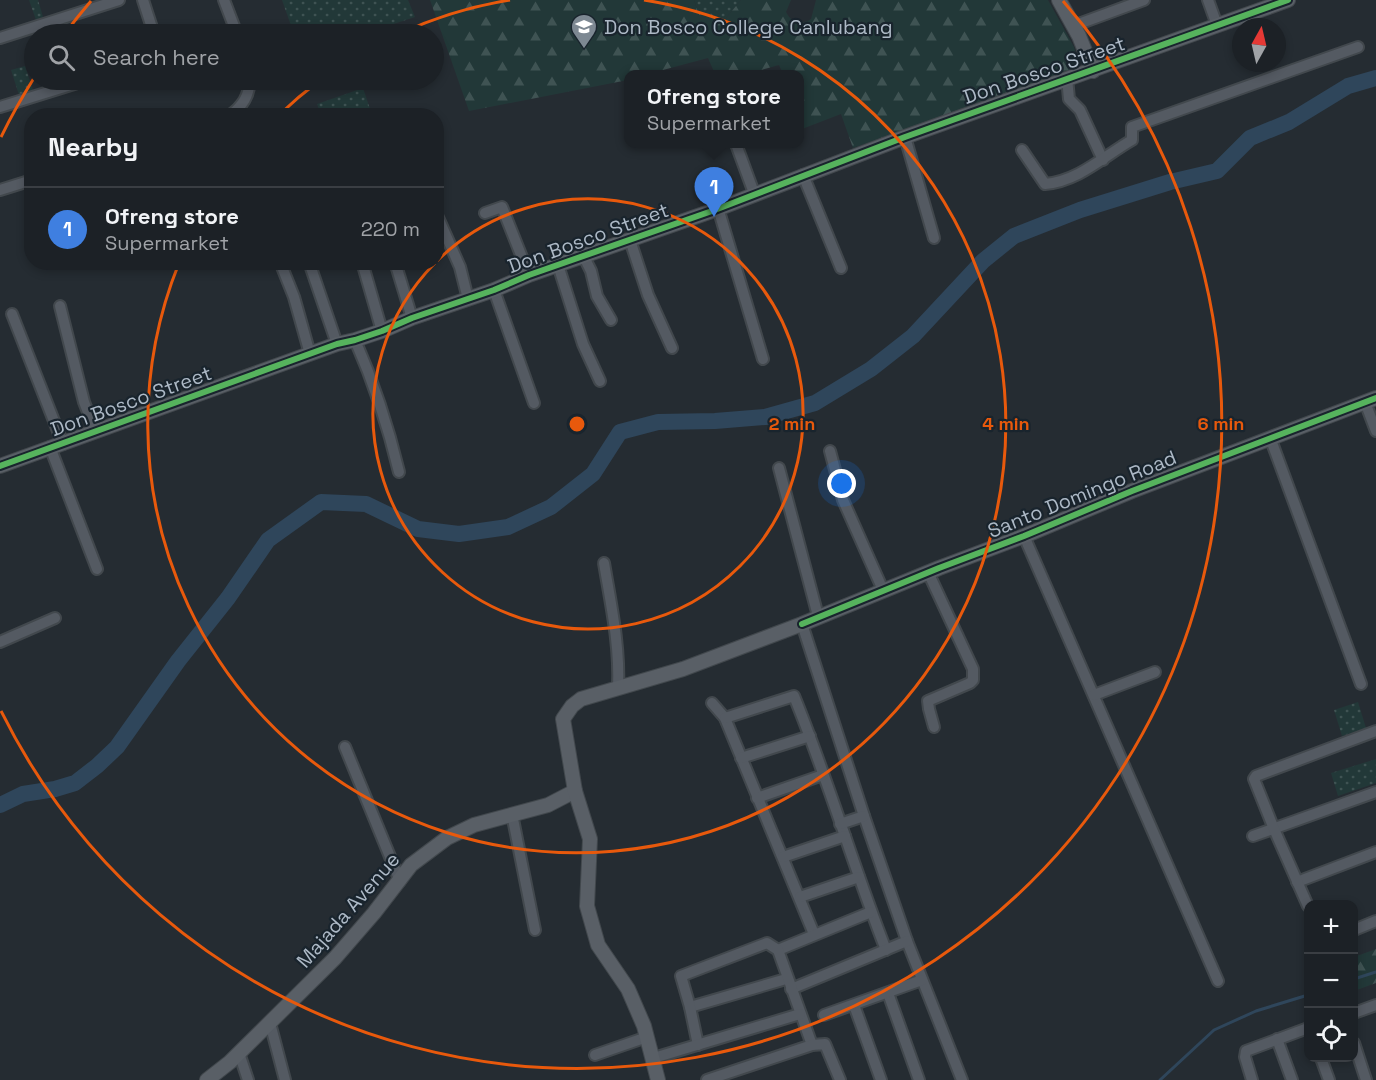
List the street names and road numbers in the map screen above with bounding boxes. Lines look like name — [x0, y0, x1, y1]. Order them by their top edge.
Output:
street label: Don Bosco Street — [960, 30, 1128, 110]
street label: Don Bosco Street — [504, 197, 672, 279]
street label: Don Bosco Street — [47, 360, 215, 442]
street label: Santo Domingo Road — [984, 444, 1180, 544]
street label: Majada Avenue — [291, 847, 405, 973]

